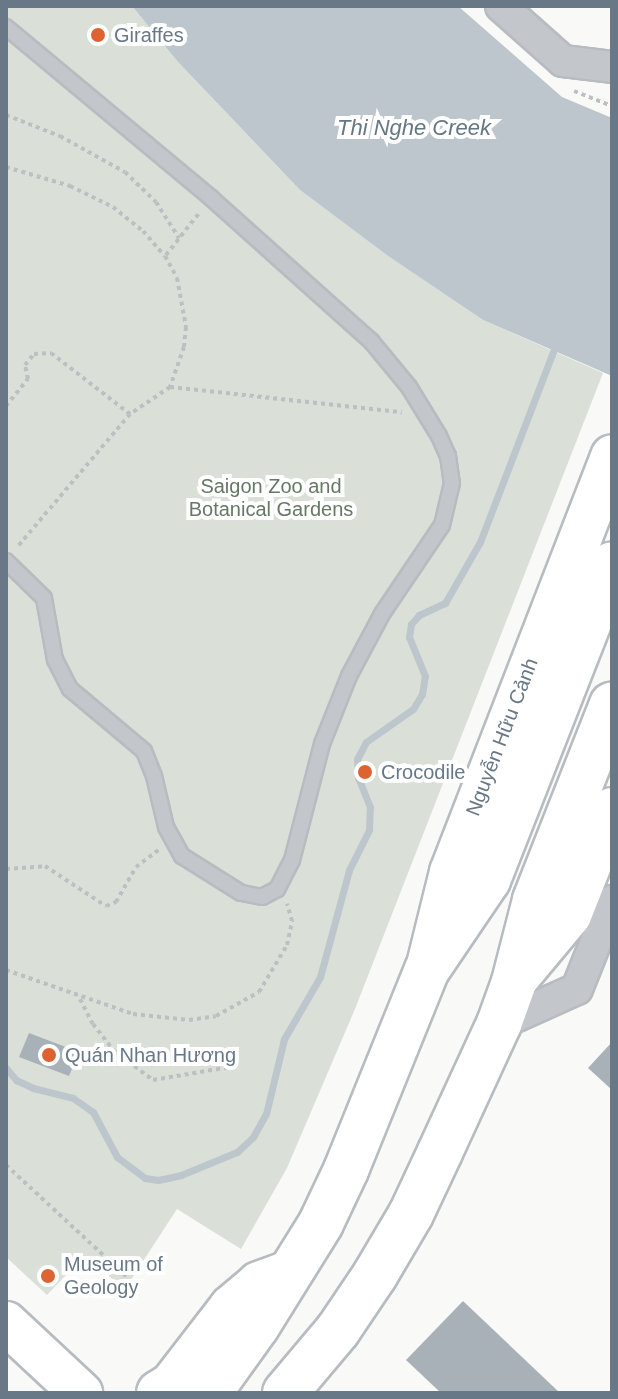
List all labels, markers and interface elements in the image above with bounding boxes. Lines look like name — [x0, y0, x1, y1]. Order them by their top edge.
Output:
place label: Giraffes — [114, 23, 184, 47]
marker: Giraffes — [89, 26, 107, 44]
water label: Thi Nghe Creek — [337, 115, 491, 141]
park label: Saigon Zoo and Botanical Gardens — [189, 475, 353, 522]
street label: Nguyễn Hữu Cảnh — [461, 655, 543, 819]
place label: Crocodile — [381, 760, 465, 784]
marker: Crocodile — [356, 763, 374, 781]
place label: Quán Nhan Hương — [65, 1043, 236, 1067]
marker: Quán Nhan Hương — [40, 1046, 58, 1064]
place label: Museum of Geology — [64, 1252, 163, 1299]
marker: Museum of Geology — [39, 1267, 57, 1285]

